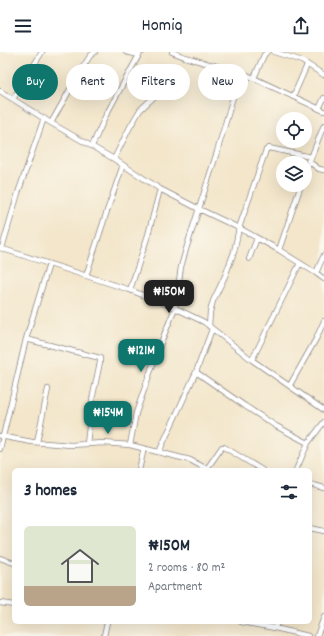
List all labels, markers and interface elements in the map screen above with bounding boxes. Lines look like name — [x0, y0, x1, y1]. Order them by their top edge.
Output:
text: Homiq — [142, 14, 182, 39]
icon: menu — [12, 15, 34, 37]
icon: share — [290, 15, 312, 37]
chip: Buy — [12, 64, 58, 100]
chip: Rent — [66, 64, 119, 100]
chip: Filters — [127, 64, 190, 100]
chip: New — [198, 64, 248, 100]
map controls — [276, 112, 312, 192]
button: locate — [276, 112, 312, 148]
button: layers — [276, 156, 312, 192]
pin: ₦150M — [141, 280, 197, 314]
text: ₦150M — [153, 283, 185, 302]
pin: ₦121M — [113, 339, 169, 373]
text: ₦121M — [127, 342, 155, 361]
pin: ₦154M — [80, 401, 136, 435]
text: ₦154M — [93, 404, 123, 423]
text: 3 homes — [24, 480, 77, 504]
icon: filters — [278, 481, 300, 503]
text: ₦150M — [148, 535, 190, 559]
icon: home — [56, 542, 104, 590]
text: 2 rooms · 80 m² — [148, 559, 225, 578]
text: Apartment — [148, 578, 202, 597]

